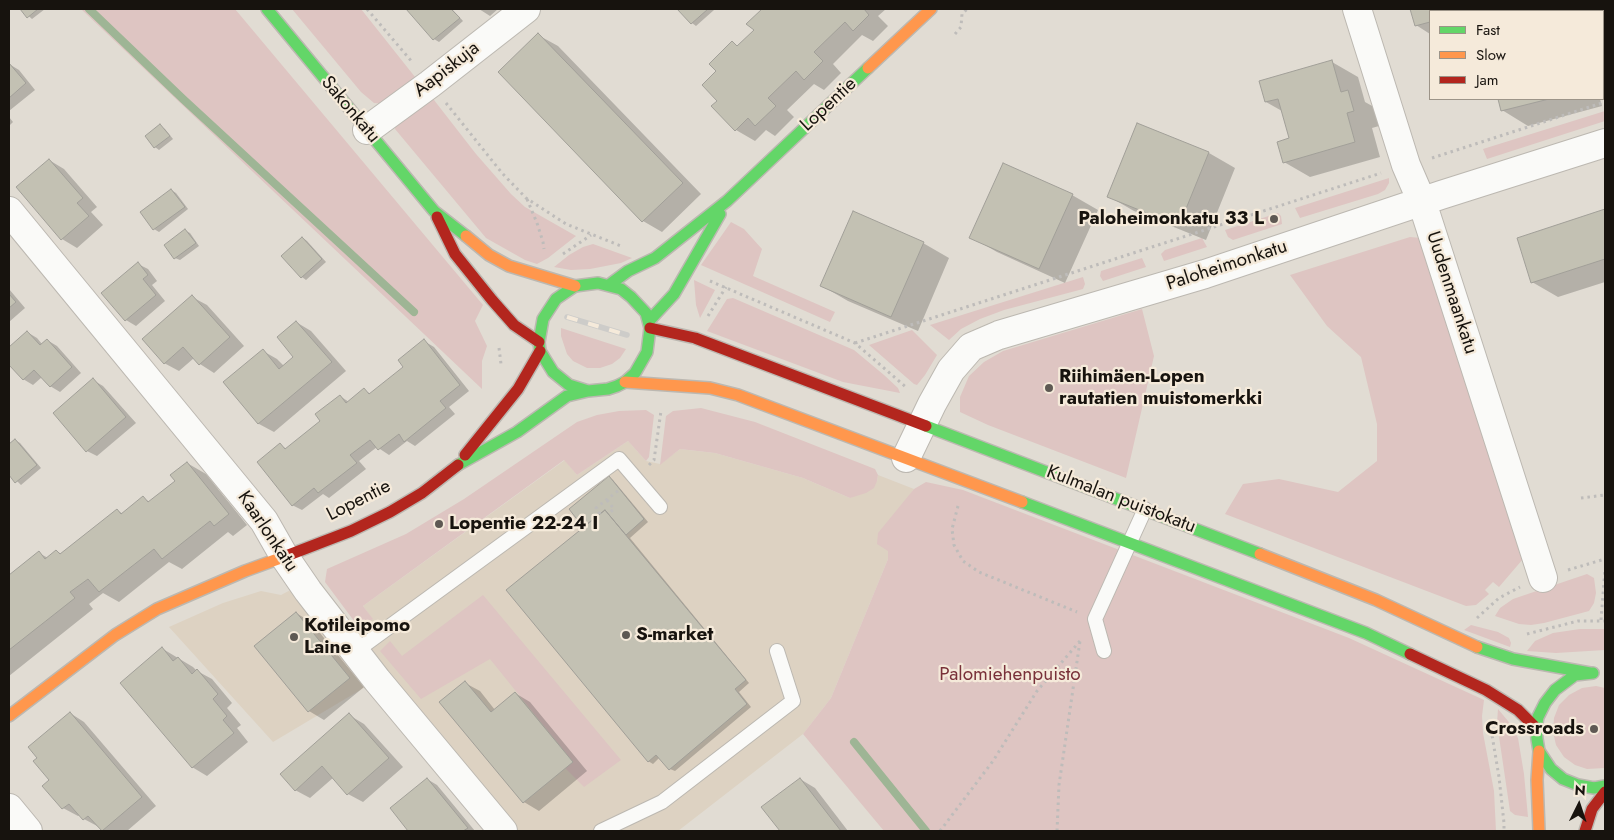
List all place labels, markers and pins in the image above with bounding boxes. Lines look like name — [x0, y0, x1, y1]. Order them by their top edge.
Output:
place label: Paloheimonkatu 33 L — [1078, 208, 1264, 230]
marker: Paloheimonkatu 33 L — [1268, 213, 1280, 225]
place label: Riihimäen-Lopen rautatien muistomerkki — [1059, 366, 1262, 410]
marker: Riihimäen-Lopen rautatien muistomerkki — [1043, 382, 1055, 394]
place label: Lopentie 22-24 I — [449, 513, 598, 535]
marker: Lopentie 22-24 I — [433, 518, 445, 530]
place label: Kotileipomo Laine — [304, 615, 410, 659]
place label: S-market — [636, 624, 713, 646]
marker: S-market — [620, 629, 632, 641]
marker: Kotileipomo Laine — [288, 631, 300, 643]
place label: Crossroads — [1485, 718, 1584, 740]
marker: Crossroads — [1588, 723, 1600, 735]

